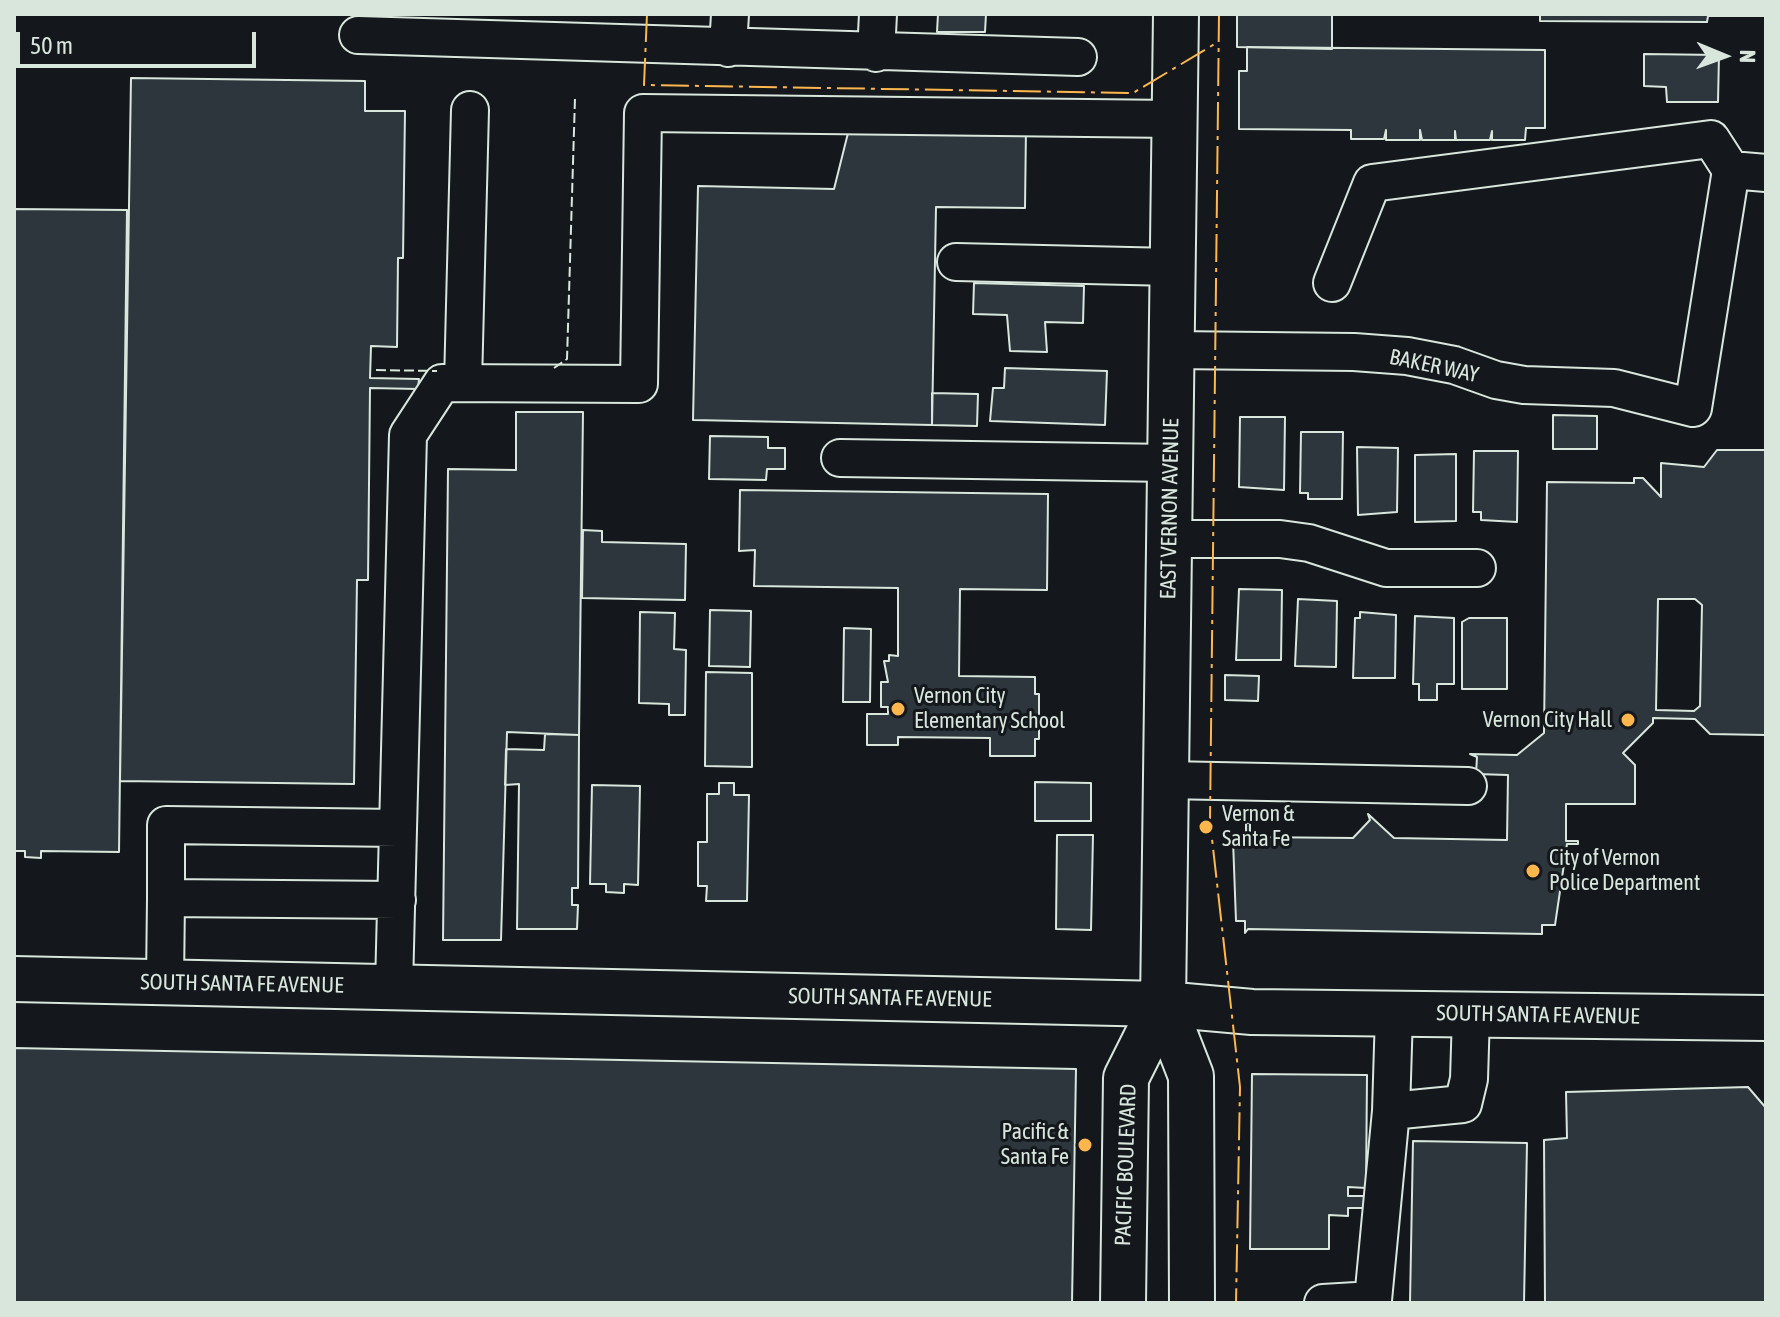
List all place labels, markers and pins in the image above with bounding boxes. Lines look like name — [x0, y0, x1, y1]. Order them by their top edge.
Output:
place label: Vernon City Elementary School — [914, 683, 1065, 734]
marker: Vernon City Elementary School — [889, 700, 907, 718]
place label: Vernon City Hall — [1483, 707, 1612, 733]
marker: Vernon City Hall — [1619, 711, 1637, 729]
place label: Vernon & Santa Fe — [1222, 801, 1295, 852]
marker: Vernon & Santa Fe — [1197, 818, 1215, 836]
place label: City of Vernon Police Department — [1549, 845, 1700, 896]
marker: City of Vernon Police Department — [1524, 862, 1542, 880]
place label: Pacific & Santa Fe — [1001, 1119, 1069, 1170]
marker: Pacific & Santa Fe — [1076, 1136, 1094, 1154]

